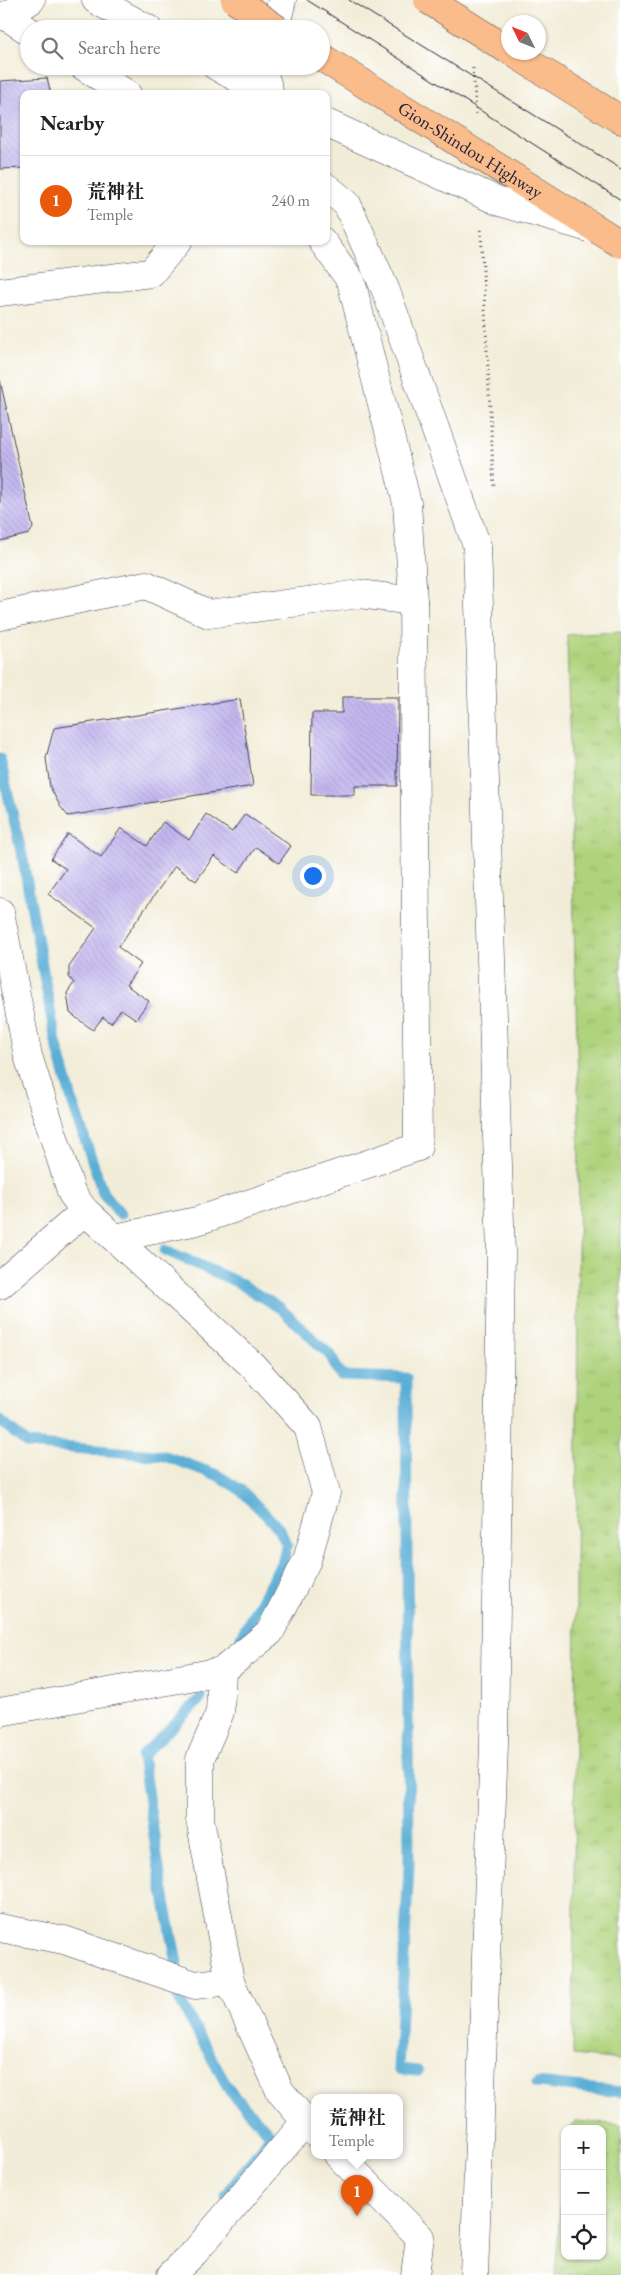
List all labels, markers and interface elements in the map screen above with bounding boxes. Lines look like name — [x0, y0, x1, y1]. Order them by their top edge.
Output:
north arrow — [501, 15, 546, 60]
search box — [20, 20, 330, 75]
icon: search — [38, 34, 66, 62]
text: Search here — [78, 35, 160, 60]
street label: Gion-Shindou Highway — [394, 96, 547, 203]
text: Nearby — [40, 109, 104, 136]
text: 荒神社 — [87, 179, 144, 204]
text: 1 — [52, 190, 60, 211]
text: 240 m — [271, 190, 310, 211]
text: Temple — [87, 204, 133, 225]
your location — [300, 863, 326, 889]
popup — [311, 2094, 403, 2159]
text: 荒神社 — [328, 2105, 386, 2130]
map controls — [561, 2125, 606, 2260]
button: + — [561, 2125, 606, 2170]
text: Temple — [328, 2130, 374, 2151]
button: − — [561, 2170, 606, 2215]
pin: 1 — [341, 2175, 373, 2216]
button: locate — [561, 2215, 606, 2260]

